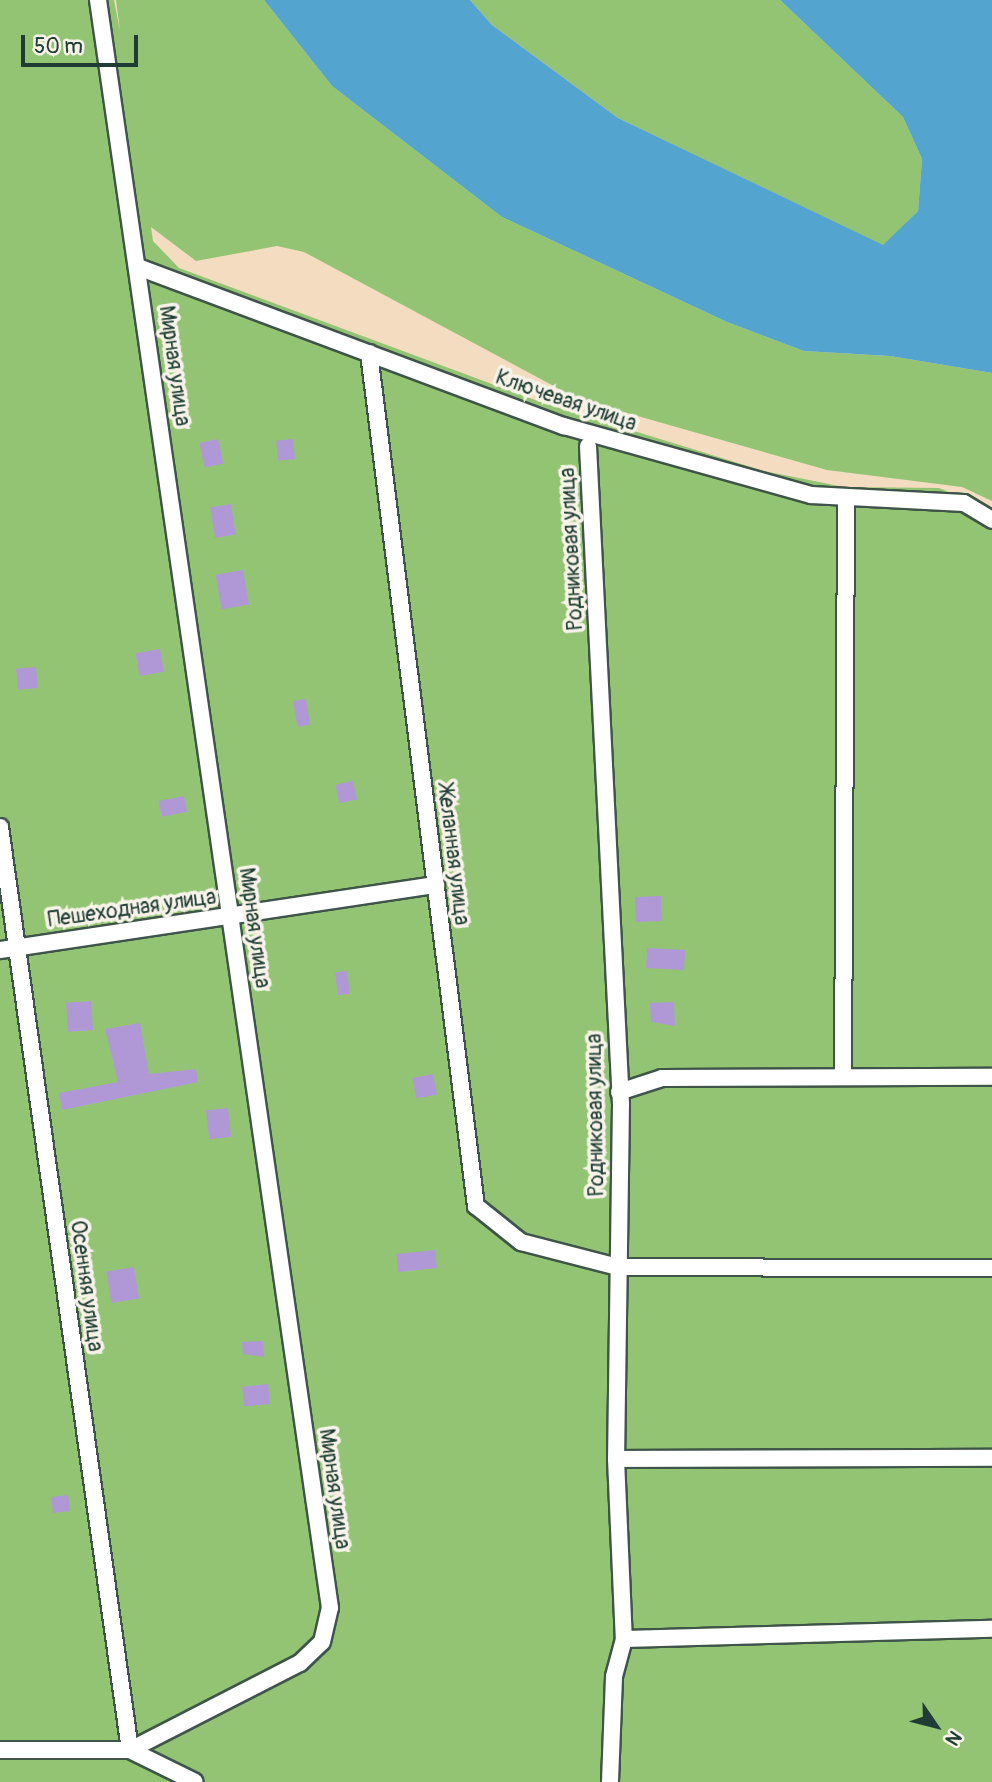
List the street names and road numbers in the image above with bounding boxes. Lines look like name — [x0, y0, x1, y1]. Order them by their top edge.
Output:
street label: Мирная улица — [153, 304, 195, 428]
street label: Ключевая улица — [492, 365, 640, 437]
street label: Родниковая улица — [555, 467, 589, 631]
street label: Желанная улица — [432, 783, 474, 927]
street label: Мирная улица — [233, 866, 275, 990]
street label: Пешеходная улица — [46, 885, 218, 933]
street label: Родниковая улица — [582, 1033, 610, 1197]
street label: Осенняя улица — [64, 1219, 108, 1353]
street label: Мирная улица — [313, 1427, 355, 1551]

